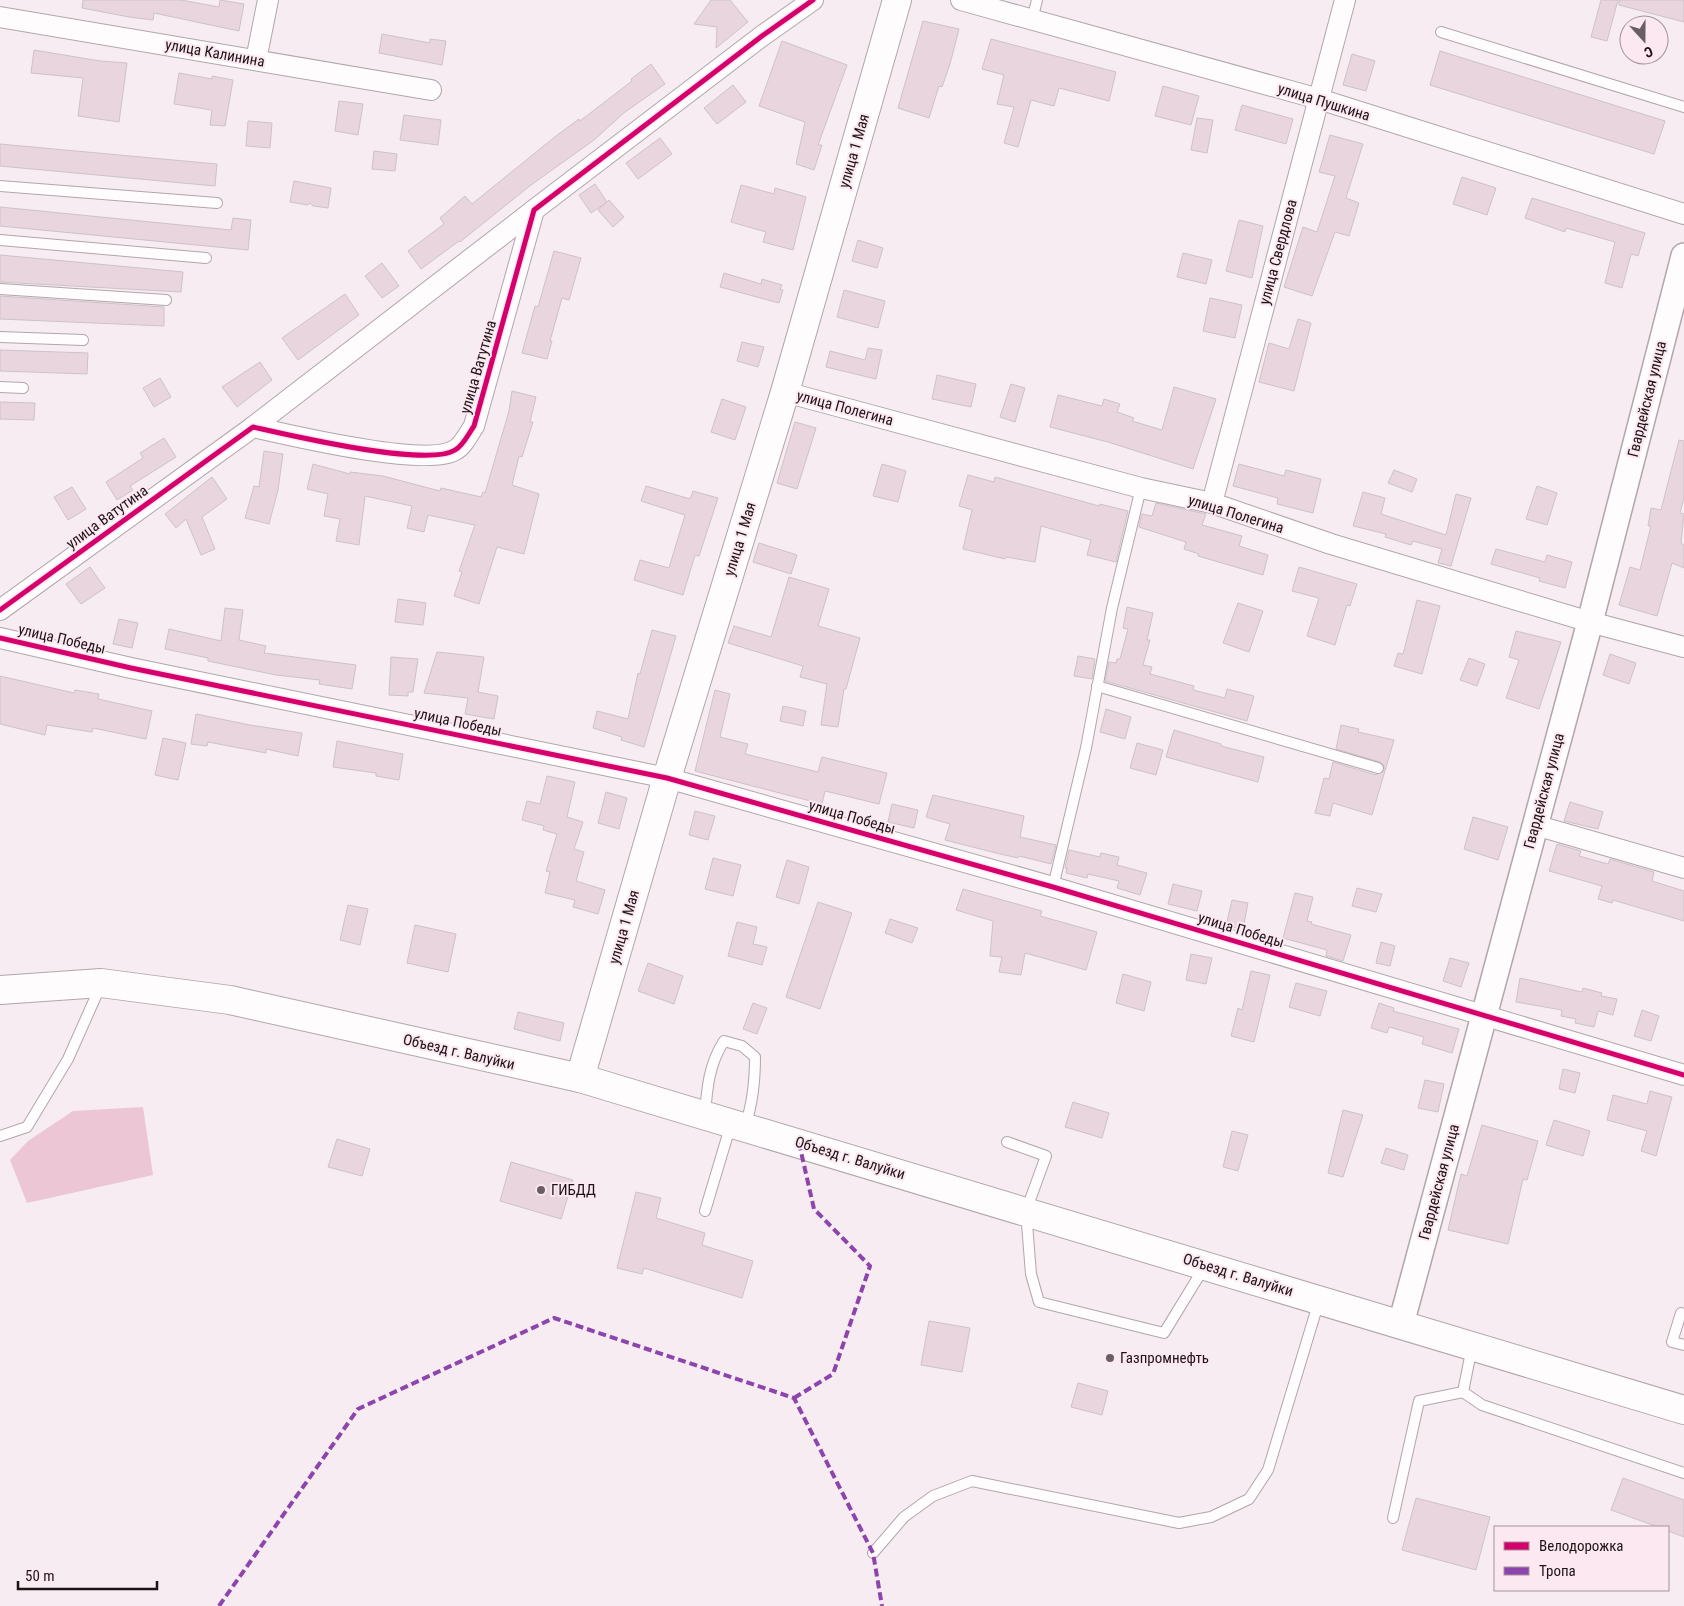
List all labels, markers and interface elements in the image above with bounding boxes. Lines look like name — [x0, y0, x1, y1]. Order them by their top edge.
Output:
north arrow — [1619, 15, 1669, 65]
street label: улица Калинина — [164, 35, 266, 71]
text: С — [1642, 43, 1655, 61]
street label: улица Пушкина — [1276, 79, 1372, 125]
street label: улица 1 Мая — [835, 112, 873, 190]
street label: улица Свердлова — [1255, 197, 1301, 307]
street label: улица Ватутина — [456, 318, 500, 416]
street label: Гвардейская улица — [1624, 339, 1670, 459]
street label: улица Полегина — [795, 386, 895, 430]
street label: улица Ватутина — [63, 481, 151, 553]
street label: улица Полегина — [1186, 491, 1286, 537]
street label: улица 1 Мая — [720, 500, 760, 578]
street label: улица Победы — [17, 620, 107, 658]
street label: улица Победы — [413, 704, 503, 740]
street label: Гвардейская улица — [1520, 731, 1568, 851]
street label: улица Победы — [807, 796, 897, 838]
street label: улица 1 Мая — [605, 888, 643, 966]
street label: улица Победы — [1196, 908, 1286, 952]
street label: Объезд г. Валуйки — [401, 1030, 517, 1074]
street label: Гвардейская улица — [1415, 1122, 1463, 1242]
street label: Объезд г. Валуйки — [793, 1133, 907, 1183]
place label: ГИБДД — [551, 1181, 596, 1199]
marker: ГИБДД — [535, 1184, 547, 1196]
street label: Объезд г. Валуйки — [1181, 1250, 1295, 1300]
place label: Газпромнефть — [1120, 1349, 1209, 1367]
marker: Газпромнефть — [1104, 1352, 1116, 1364]
legend — [1494, 1526, 1669, 1591]
text: Велодорожка — [1539, 1537, 1624, 1555]
scale bar — [18, 1558, 156, 1590]
text: Тропа — [1539, 1562, 1576, 1580]
text: 50 m — [25, 1567, 55, 1585]

